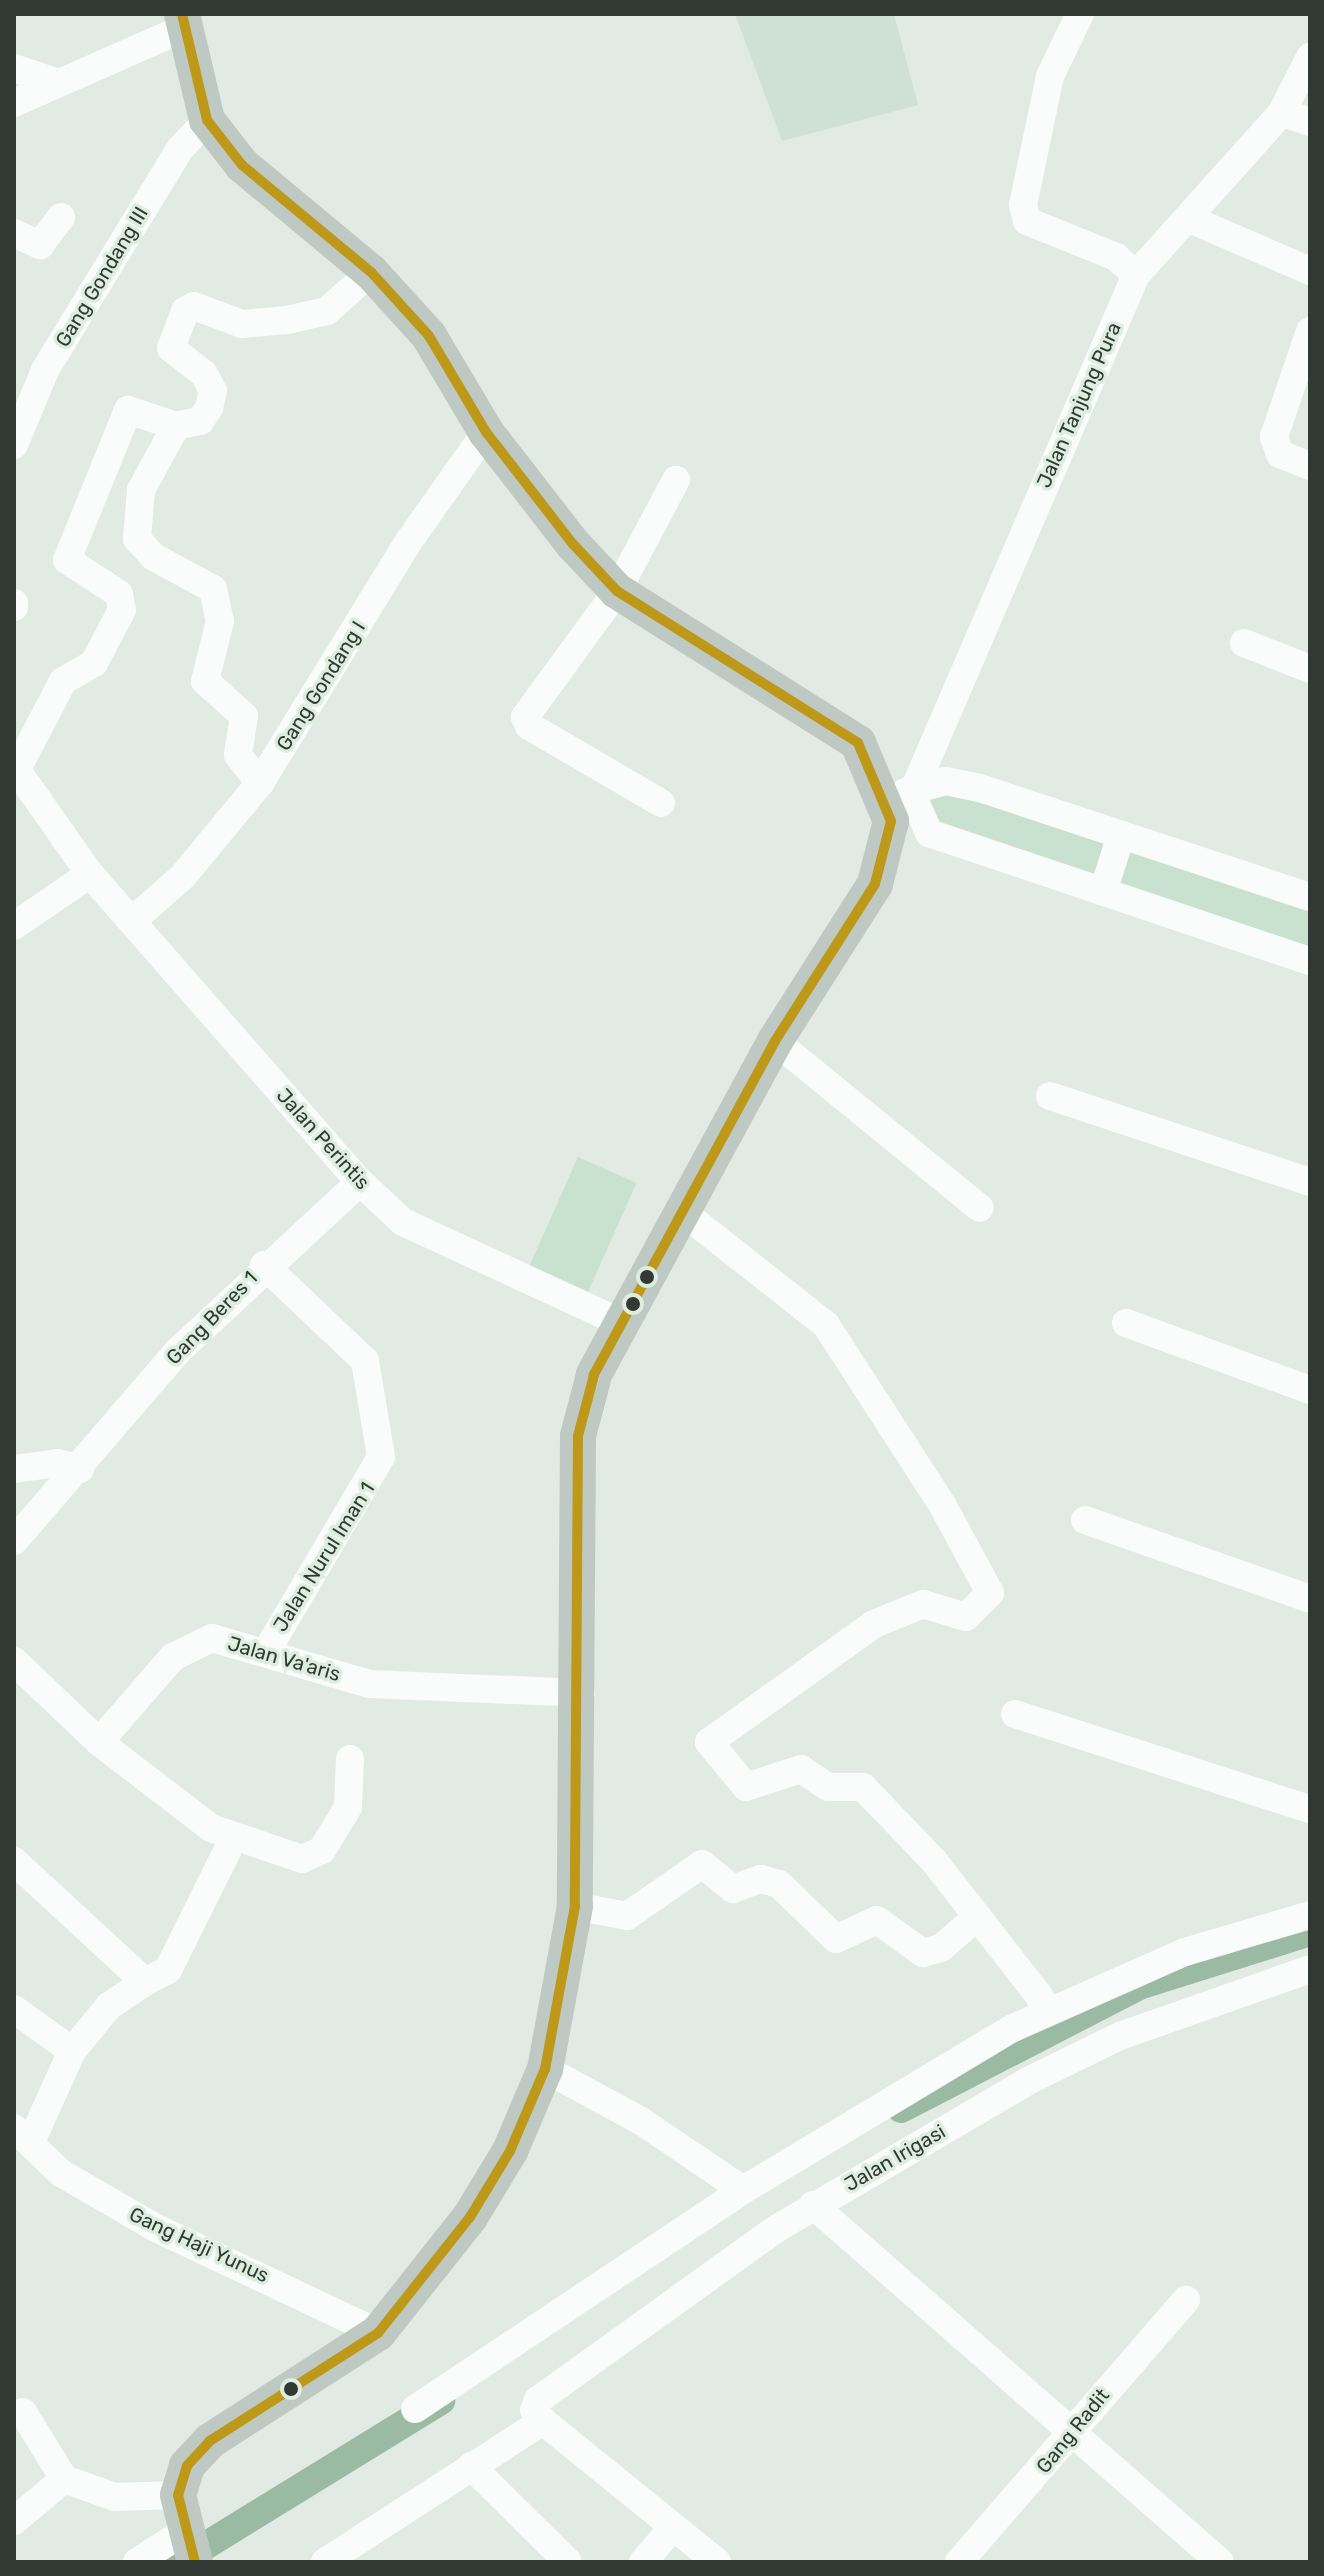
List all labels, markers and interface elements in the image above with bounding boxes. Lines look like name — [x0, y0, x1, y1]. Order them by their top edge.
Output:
street label: Gang Gondang III — [51, 203, 153, 351]
street label: Jalan Tanjung Pura — [1032, 318, 1126, 492]
street label: Gang Gondang I — [272, 617, 370, 755]
street label: Jalan Perintis — [271, 1084, 375, 1194]
street label: Gang Beres 1 — [162, 1266, 262, 1370]
unlabelled marker — [639, 1269, 655, 1285]
unlabelled marker — [625, 1296, 641, 1312]
street label: Jalan Nurul Iman 1 — [268, 1478, 380, 1636]
street label: Jalan Va'aris — [225, 1631, 343, 1687]
street label: Jalan Irigasi — [840, 2119, 950, 2197]
street label: Gang Haji Yunus — [125, 2202, 273, 2288]
unlabelled marker — [283, 2381, 299, 2397]
street label: Gang Radit — [1031, 2384, 1115, 2478]

